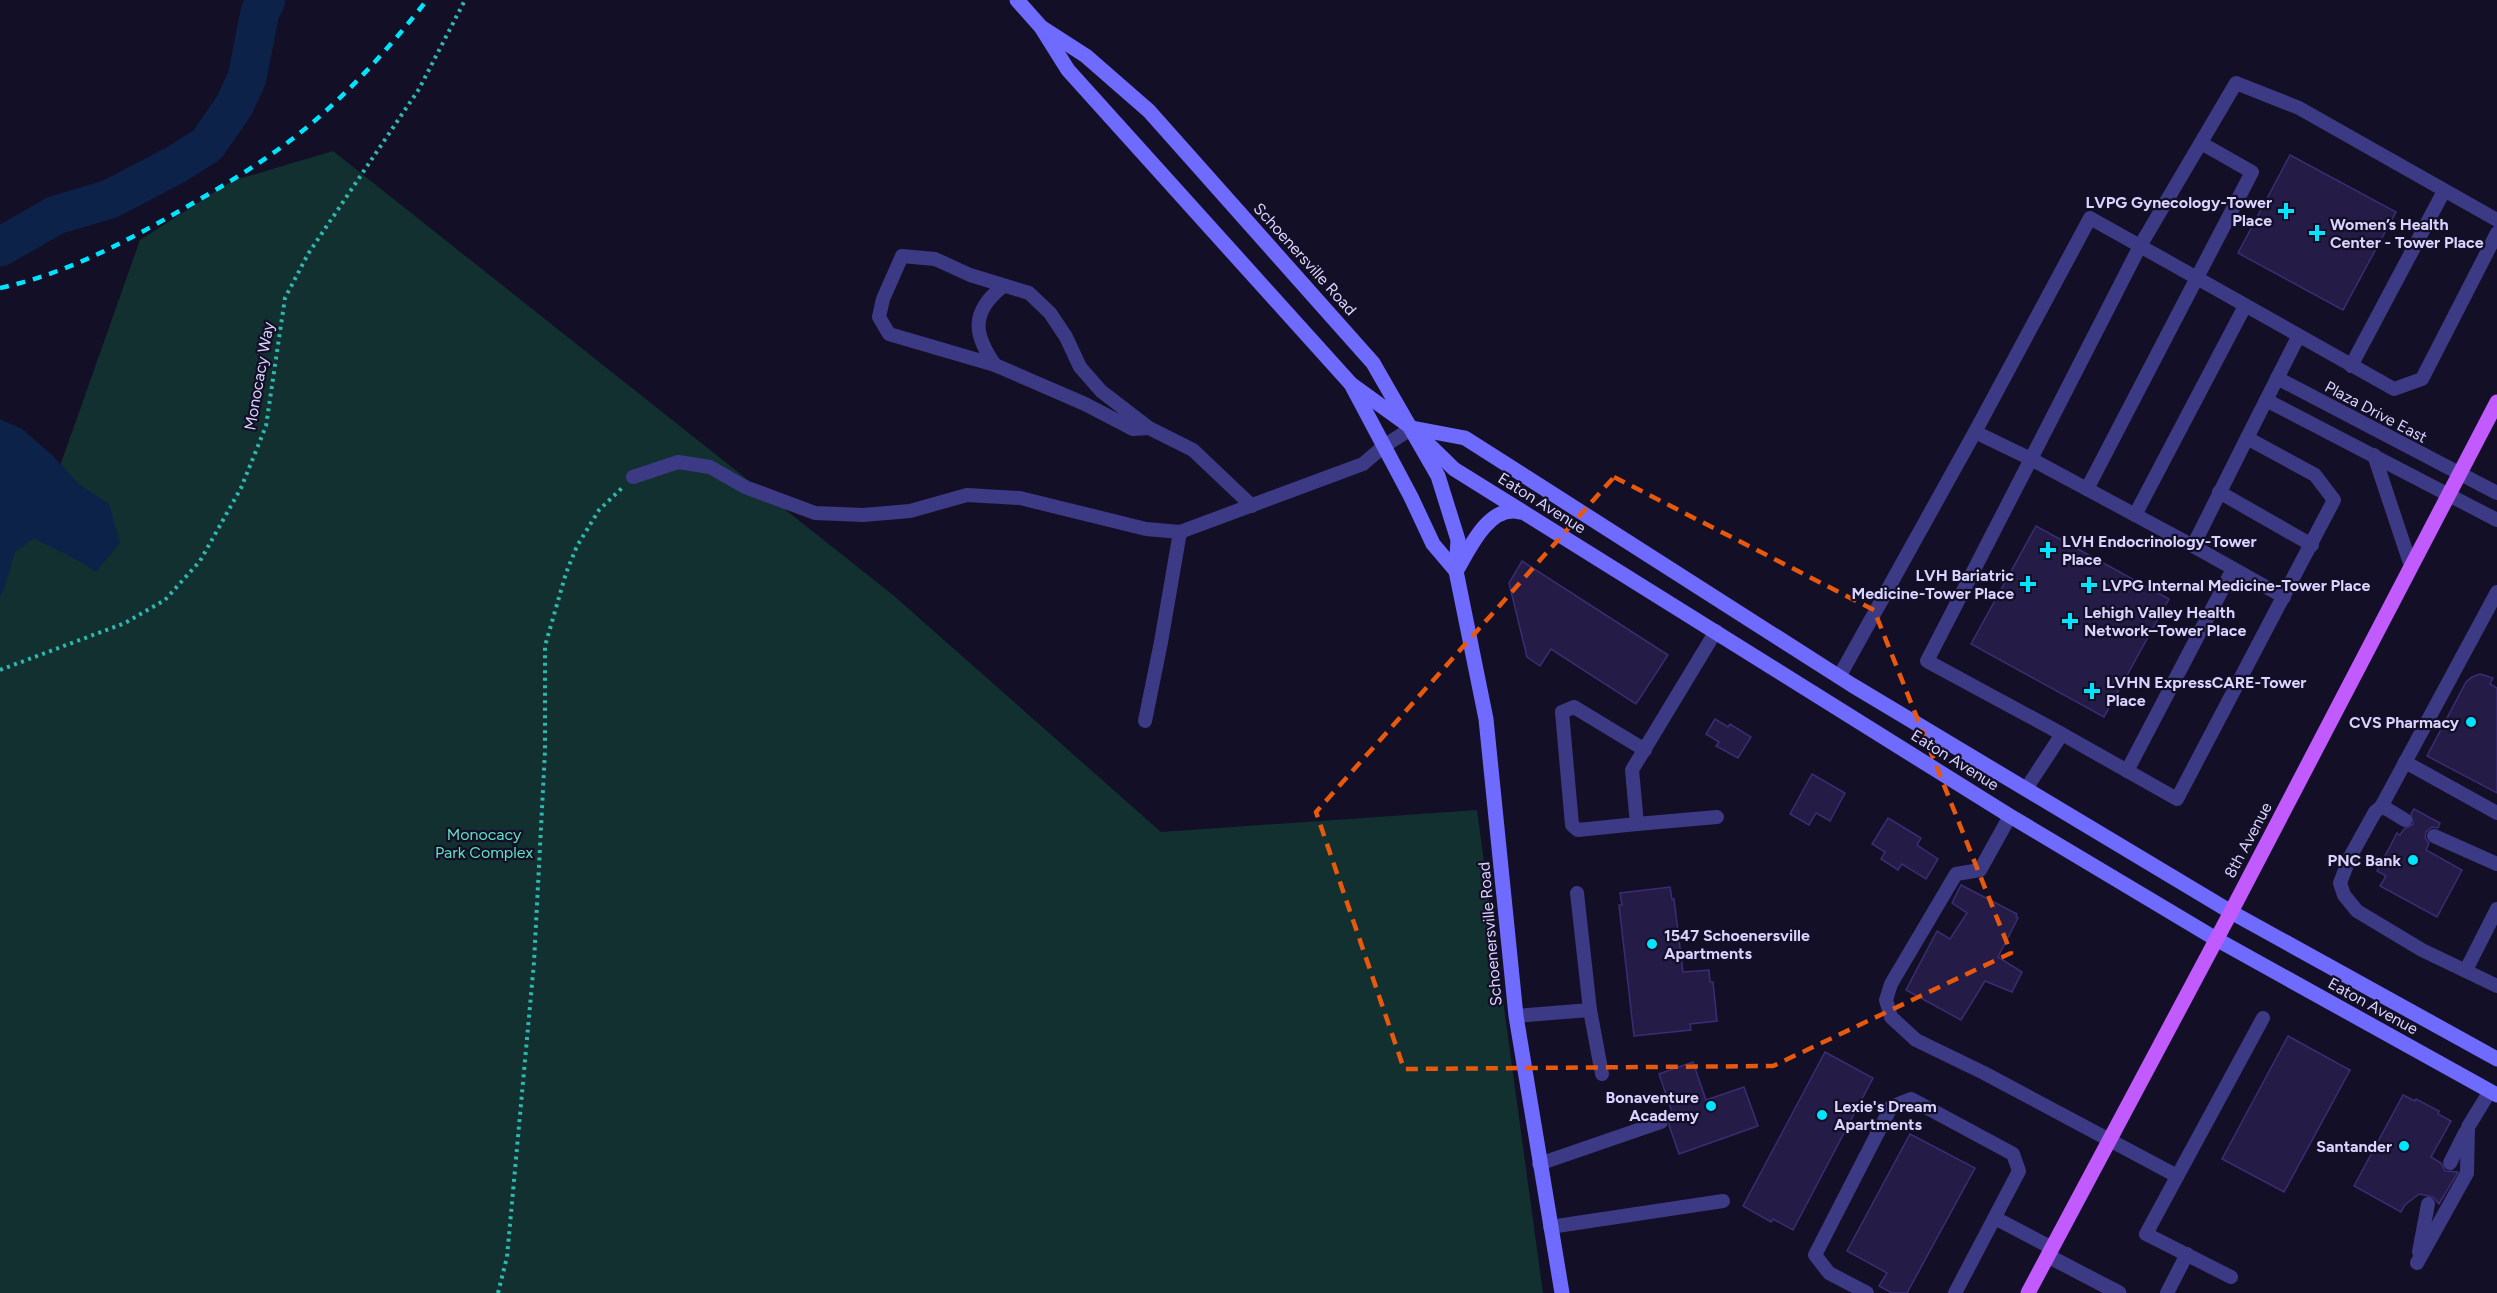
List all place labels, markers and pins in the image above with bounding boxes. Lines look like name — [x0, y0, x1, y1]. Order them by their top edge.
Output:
place label: LVPG Gynecology-Tower Place — [2086, 193, 2272, 230]
marker: LVPG Gynecology-Tower Place — [2277, 202, 2295, 220]
place label: Women’s Health Center - Tower Place — [2330, 215, 2484, 252]
marker: Women’s Health Center - Tower Place — [2308, 224, 2326, 242]
place label: LVH Endocrinology-Tower Place — [2062, 532, 2257, 569]
marker: LVH Endocrinology-Tower Place — [2039, 541, 2057, 559]
place label: LVH Bariatric Medicine-Tower Place — [1852, 566, 2014, 603]
marker: LVH Bariatric Medicine-Tower Place — [2019, 575, 2037, 593]
marker: LVPG Internal Medicine-Tower Place — [2080, 576, 2098, 594]
place label: LVPG Internal Medicine-Tower Place — [2102, 576, 2370, 595]
place label: Lehigh Valley Health Network–Tower Place — [2084, 603, 2246, 640]
marker: Lehigh Valley Health Network–Tower Place — [2061, 612, 2079, 630]
place label: LVHN ExpressCARE-Tower Place — [2106, 673, 2306, 710]
marker: LVHN ExpressCARE-Tower Place — [2083, 682, 2101, 700]
place label: CVS Pharmacy — [2349, 713, 2460, 732]
marker: CVS Pharmacy — [2464, 715, 2478, 729]
place label: PNC Bank — [2328, 851, 2401, 870]
marker: PNC Bank — [2406, 853, 2420, 867]
place label: 1547 Schoenersville Apartments — [1664, 926, 1810, 963]
marker: 1547 Schoenersville Apartments — [1645, 937, 1659, 951]
place label: Bonaventure Academy — [1605, 1088, 1700, 1125]
place label: Lexie's Dream Apartments — [1834, 1097, 1937, 1134]
marker: Bonaventure Academy — [1704, 1099, 1718, 1113]
marker: Lexie's Dream Apartments — [1815, 1108, 1829, 1122]
place label: Santander — [2316, 1137, 2392, 1156]
marker: Santander — [2397, 1139, 2411, 1153]

